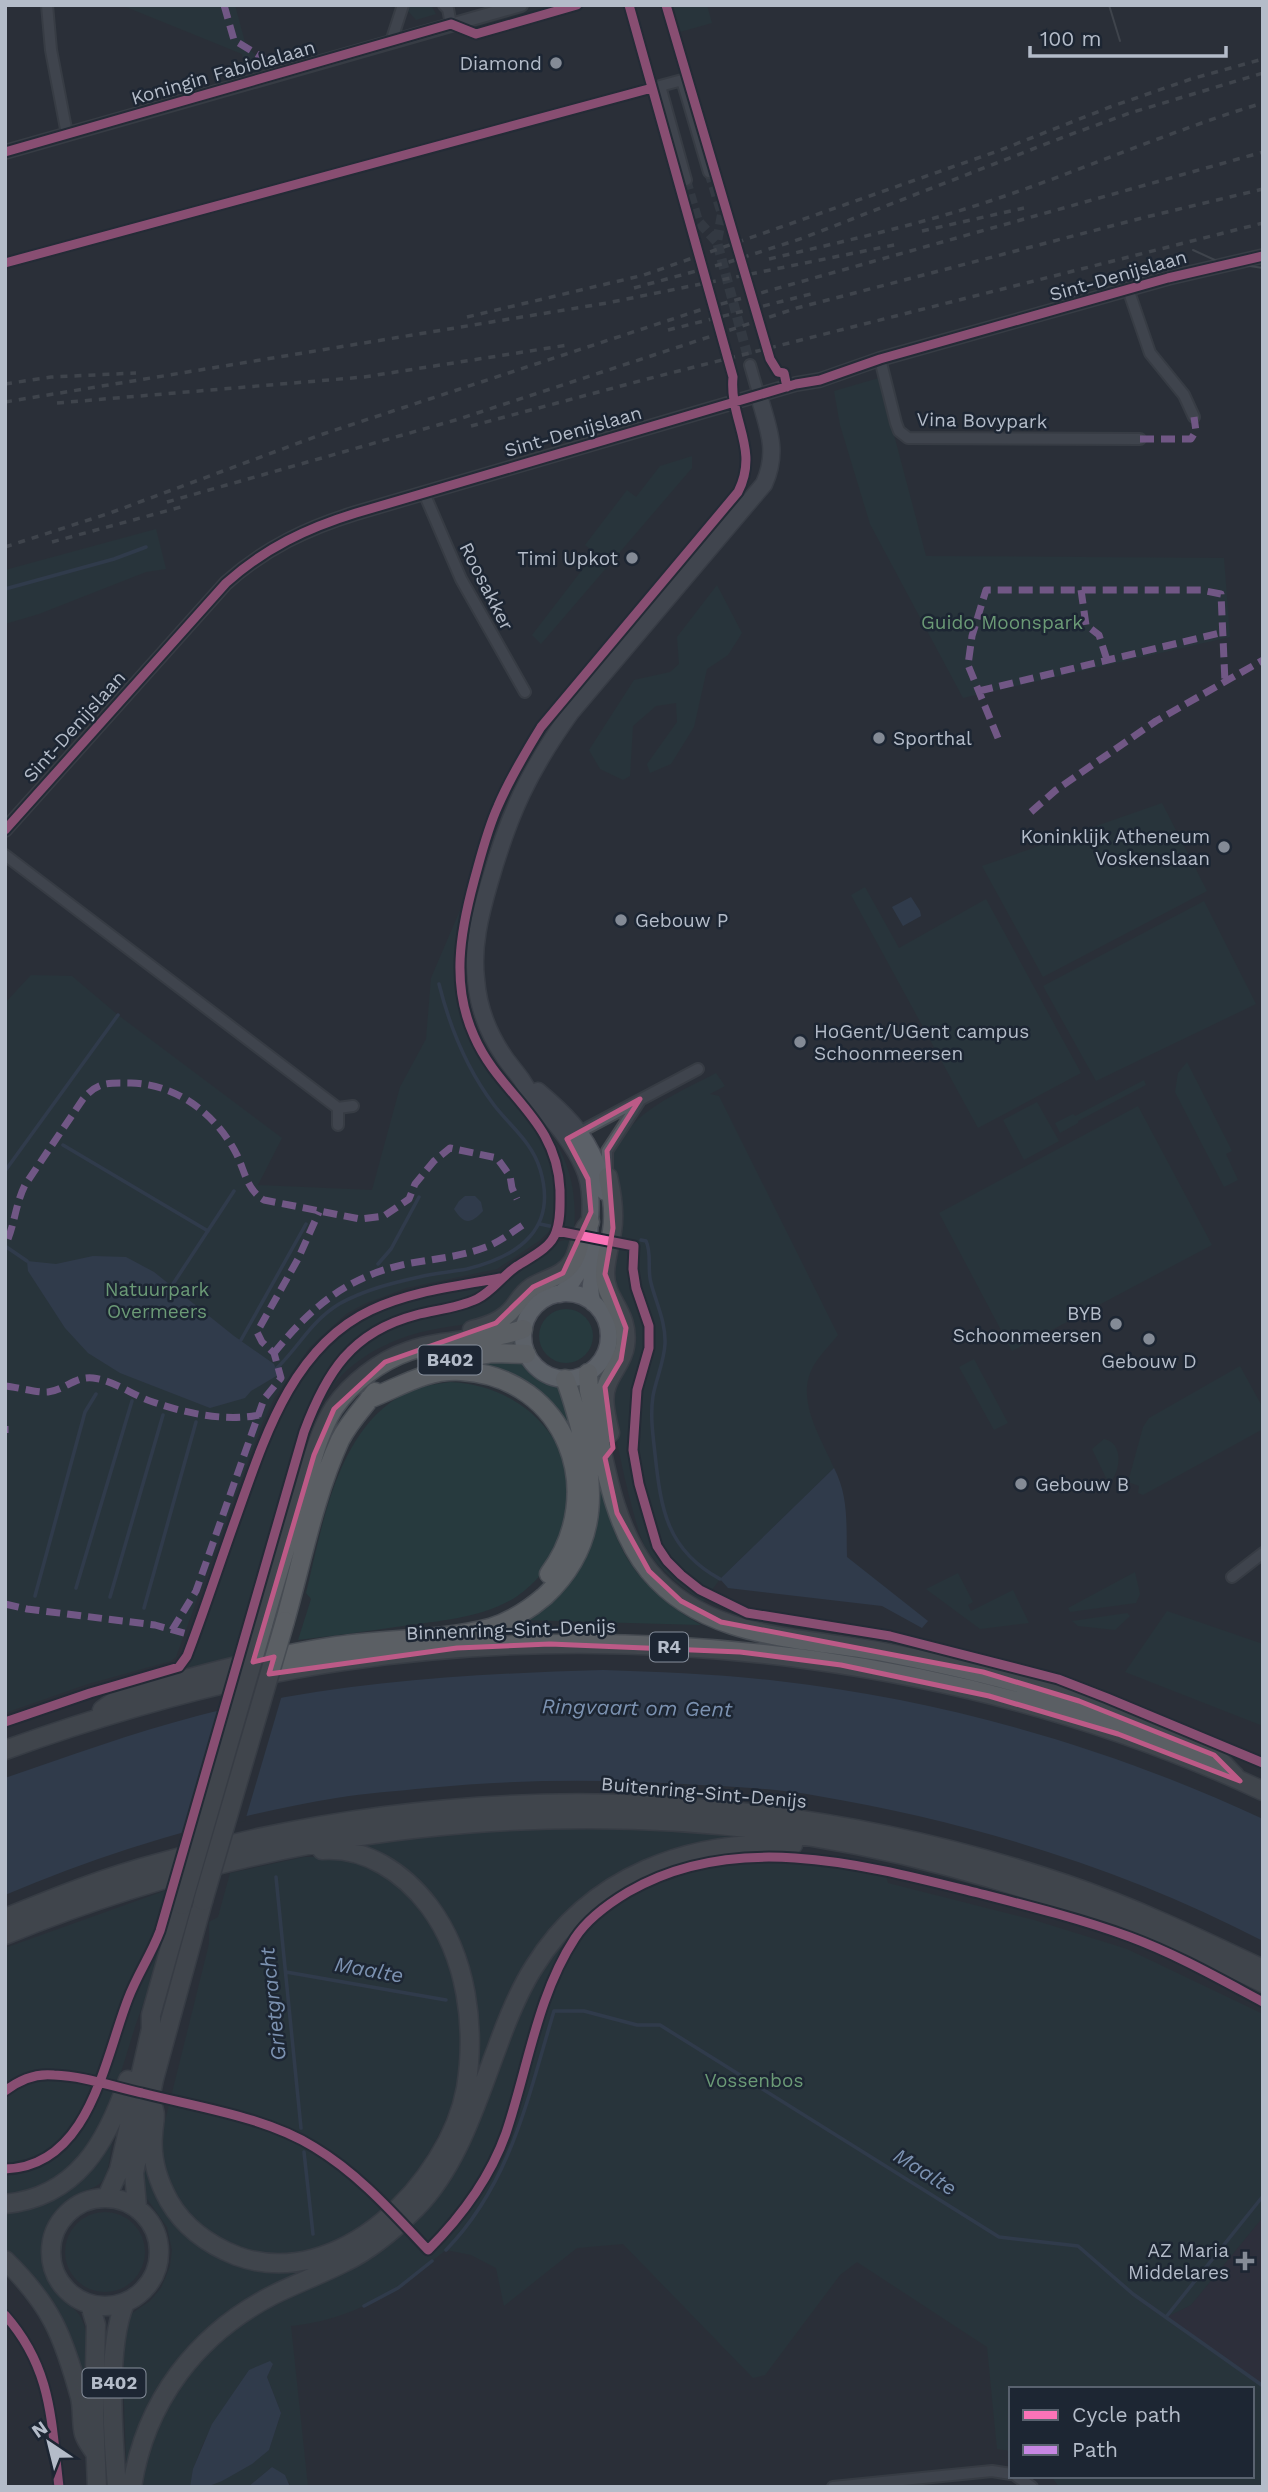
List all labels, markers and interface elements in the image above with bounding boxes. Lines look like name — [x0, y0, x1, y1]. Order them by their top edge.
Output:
scale bar — [1030, 14, 1226, 58]
text: 100 m — [1040, 26, 1102, 51]
street label: Koningin Fabiolalaan — [128, 35, 318, 110]
place label: Diamond — [459, 52, 542, 75]
marker: Diamond — [548, 55, 564, 71]
street label: Sint-Denijslaan — [1047, 245, 1189, 306]
street label: Sint-Denijslaan — [502, 401, 644, 462]
street label: Vina Bovypark — [916, 408, 1048, 433]
street label: Roosakker — [455, 538, 519, 634]
place label: Timi Upkot — [517, 547, 618, 570]
marker: Timi Upkot — [624, 550, 640, 566]
park label: Guido Moonspark — [921, 611, 1083, 634]
street label: Sint-Denijslaan — [18, 666, 130, 787]
place label: Sporthal — [893, 727, 972, 750]
marker: Sporthal — [871, 730, 887, 746]
place label: Koninklijk Atheneum Voskenslaan — [1020, 825, 1210, 870]
marker: Koninklijk Atheneum Voskenslaan — [1216, 839, 1232, 855]
place label: Gebouw P — [635, 909, 728, 932]
marker: Gebouw P — [613, 912, 629, 928]
place label: HoGent/UGent campus Schoonmeersen — [814, 1020, 1029, 1065]
marker: HoGent/UGent campus Schoonmeersen — [792, 1034, 808, 1050]
park label: Natuurpark Overmeers — [105, 1278, 210, 1323]
place label: BYB Schoonmeersen — [953, 1302, 1102, 1347]
marker: BYB Schoonmeersen — [1108, 1316, 1124, 1332]
marker: Gebouw D — [1141, 1331, 1157, 1347]
road number: B402 — [419, 1345, 482, 1374]
place label: Gebouw D — [1101, 1350, 1197, 1373]
place label: Gebouw B — [1035, 1473, 1129, 1496]
marker: Gebouw B — [1013, 1476, 1029, 1492]
street label: Binnenring-Sint-Denijs — [406, 1614, 617, 1645]
road number: R4 — [650, 1632, 688, 1662]
water label: Ringvaart om Gent — [541, 1693, 733, 1722]
street label: Buitenring-Sint-Denijs — [600, 1772, 808, 1813]
water label: Grietgracht — [254, 1945, 291, 2062]
water label: Maalte — [333, 1951, 406, 1988]
park label: Vossenbos — [705, 2069, 803, 2092]
water label: Maalte — [889, 2143, 961, 2201]
place label: AZ Maria Middelares — [1128, 2239, 1229, 2284]
marker: AZ Maria Middelares — [1235, 2251, 1255, 2271]
road number: B402 — [82, 2368, 146, 2398]
legend — [1009, 2387, 1254, 2478]
text: Cycle path — [1072, 2402, 1181, 2427]
north arrow — [14, 2408, 84, 2478]
text: N — [27, 2416, 52, 2443]
text: Path — [1072, 2437, 1118, 2462]

